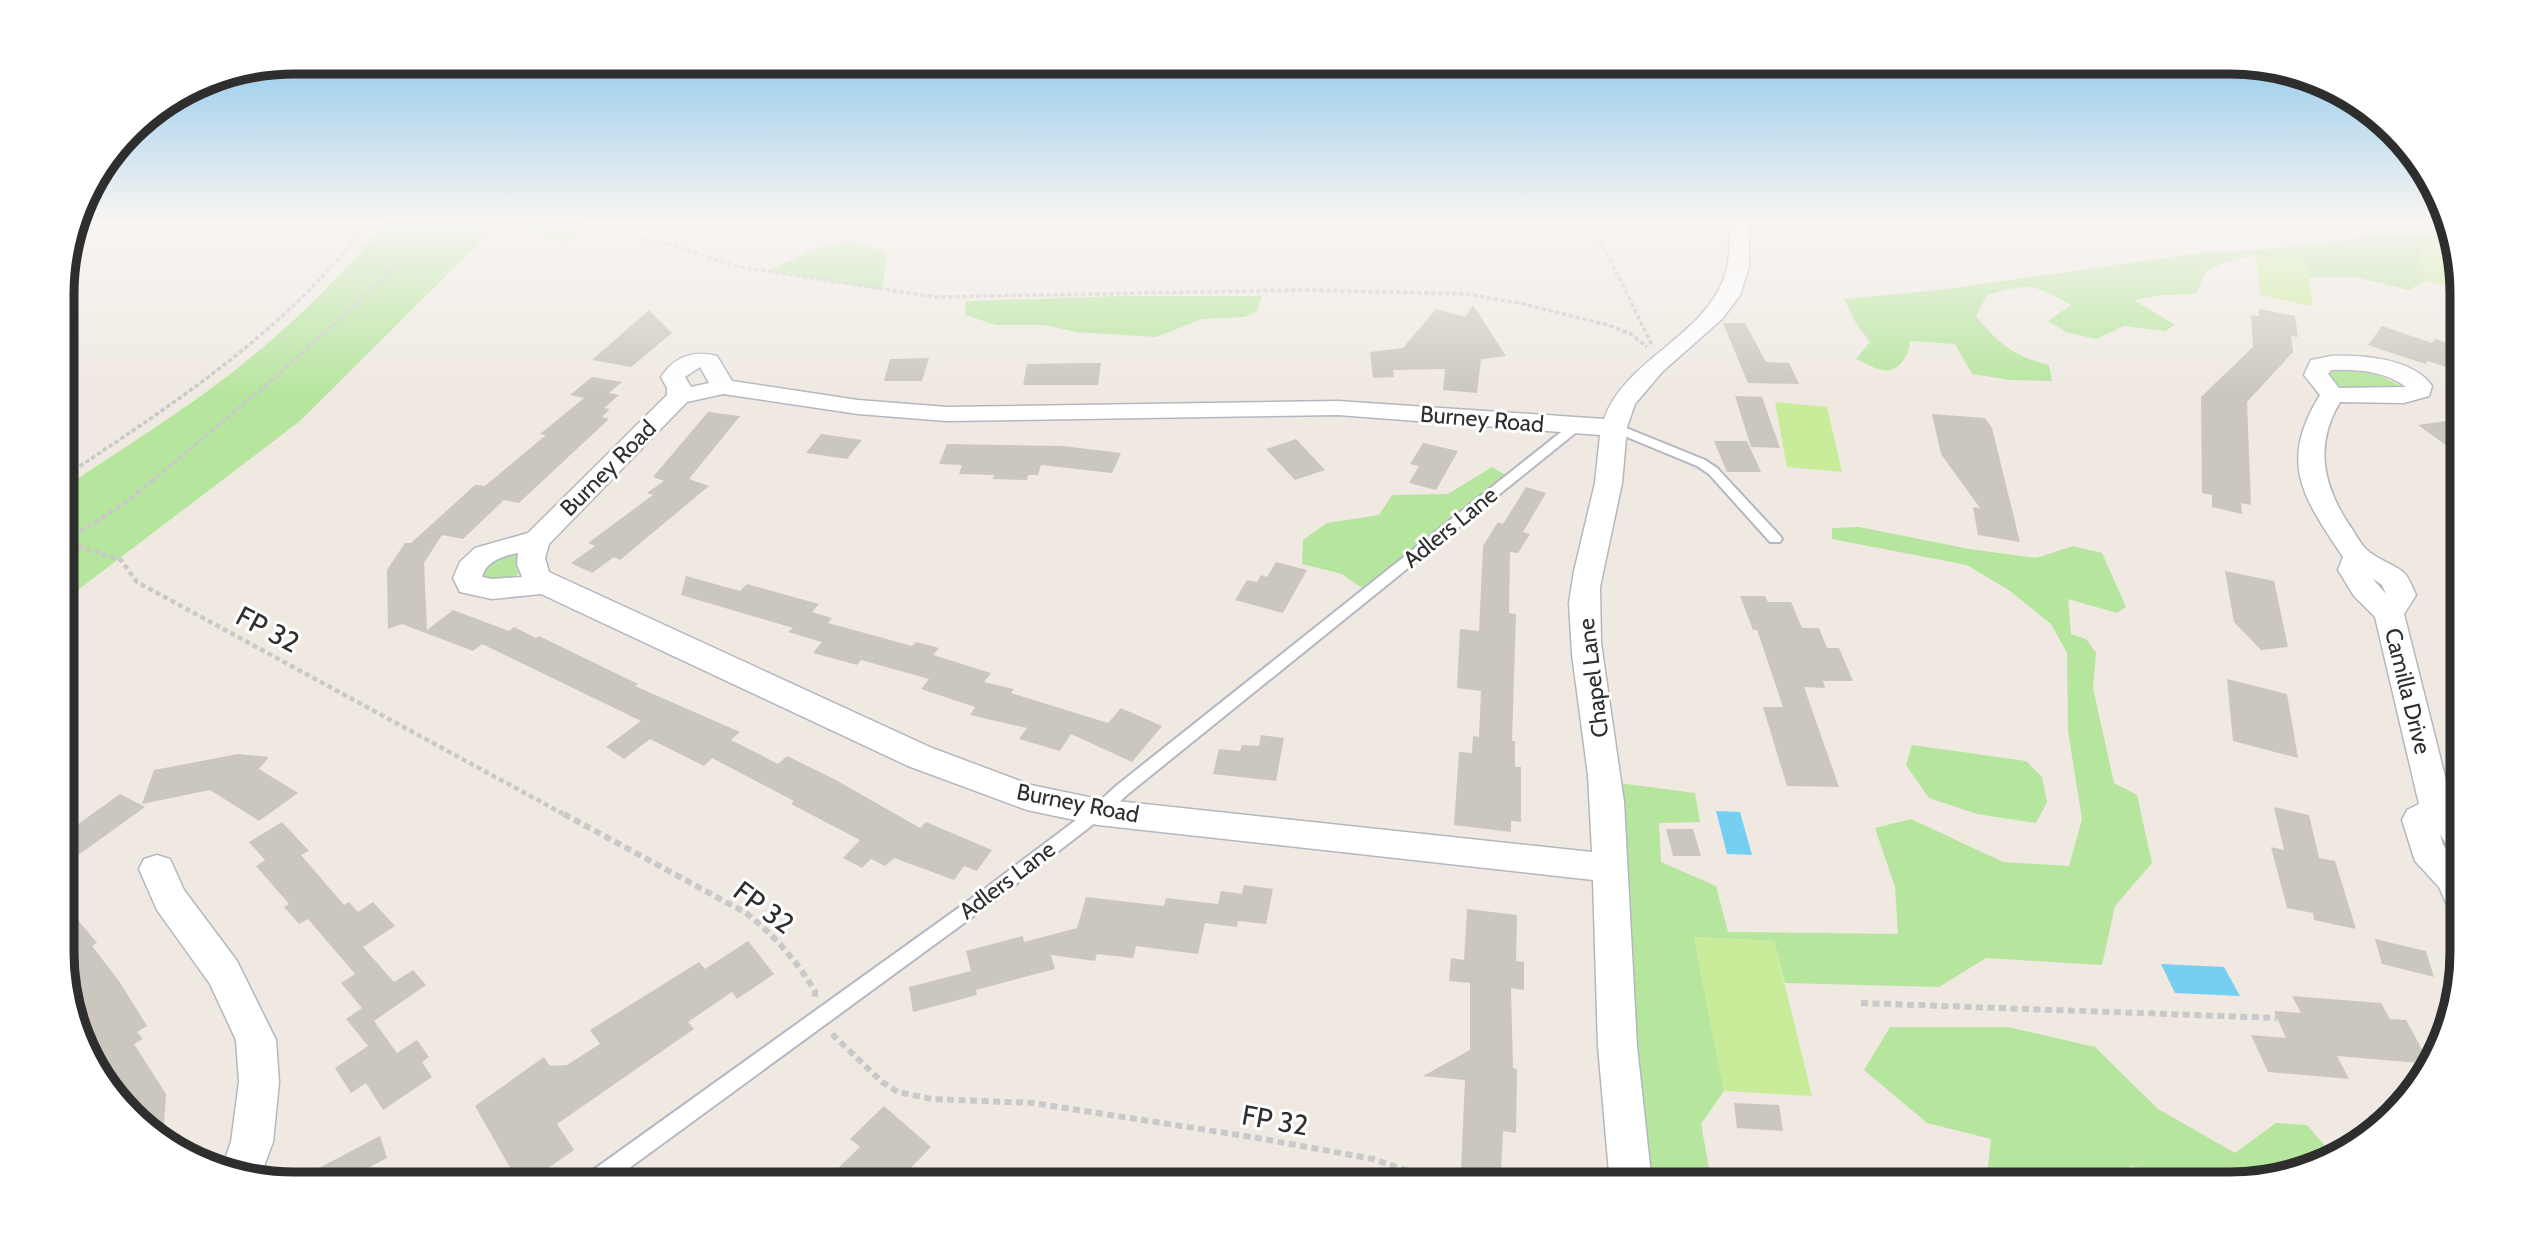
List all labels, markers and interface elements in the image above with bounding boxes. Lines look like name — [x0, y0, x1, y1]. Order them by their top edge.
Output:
street label: Burney Road — [1419, 400, 1545, 438]
street label: Burney Road — [554, 414, 662, 522]
street label: Adlers Lane — [1397, 480, 1503, 573]
street label: FP 32 — [231, 598, 305, 660]
street label: Chapel Lane — [1572, 616, 1614, 739]
street label: Camilla Drive — [2379, 625, 2437, 757]
street label: Burney Road — [1014, 777, 1142, 829]
street label: Adlers Lane — [953, 835, 1061, 925]
street label: FP 32 — [727, 873, 801, 941]
street label: FP 32 — [1239, 1097, 1311, 1143]

